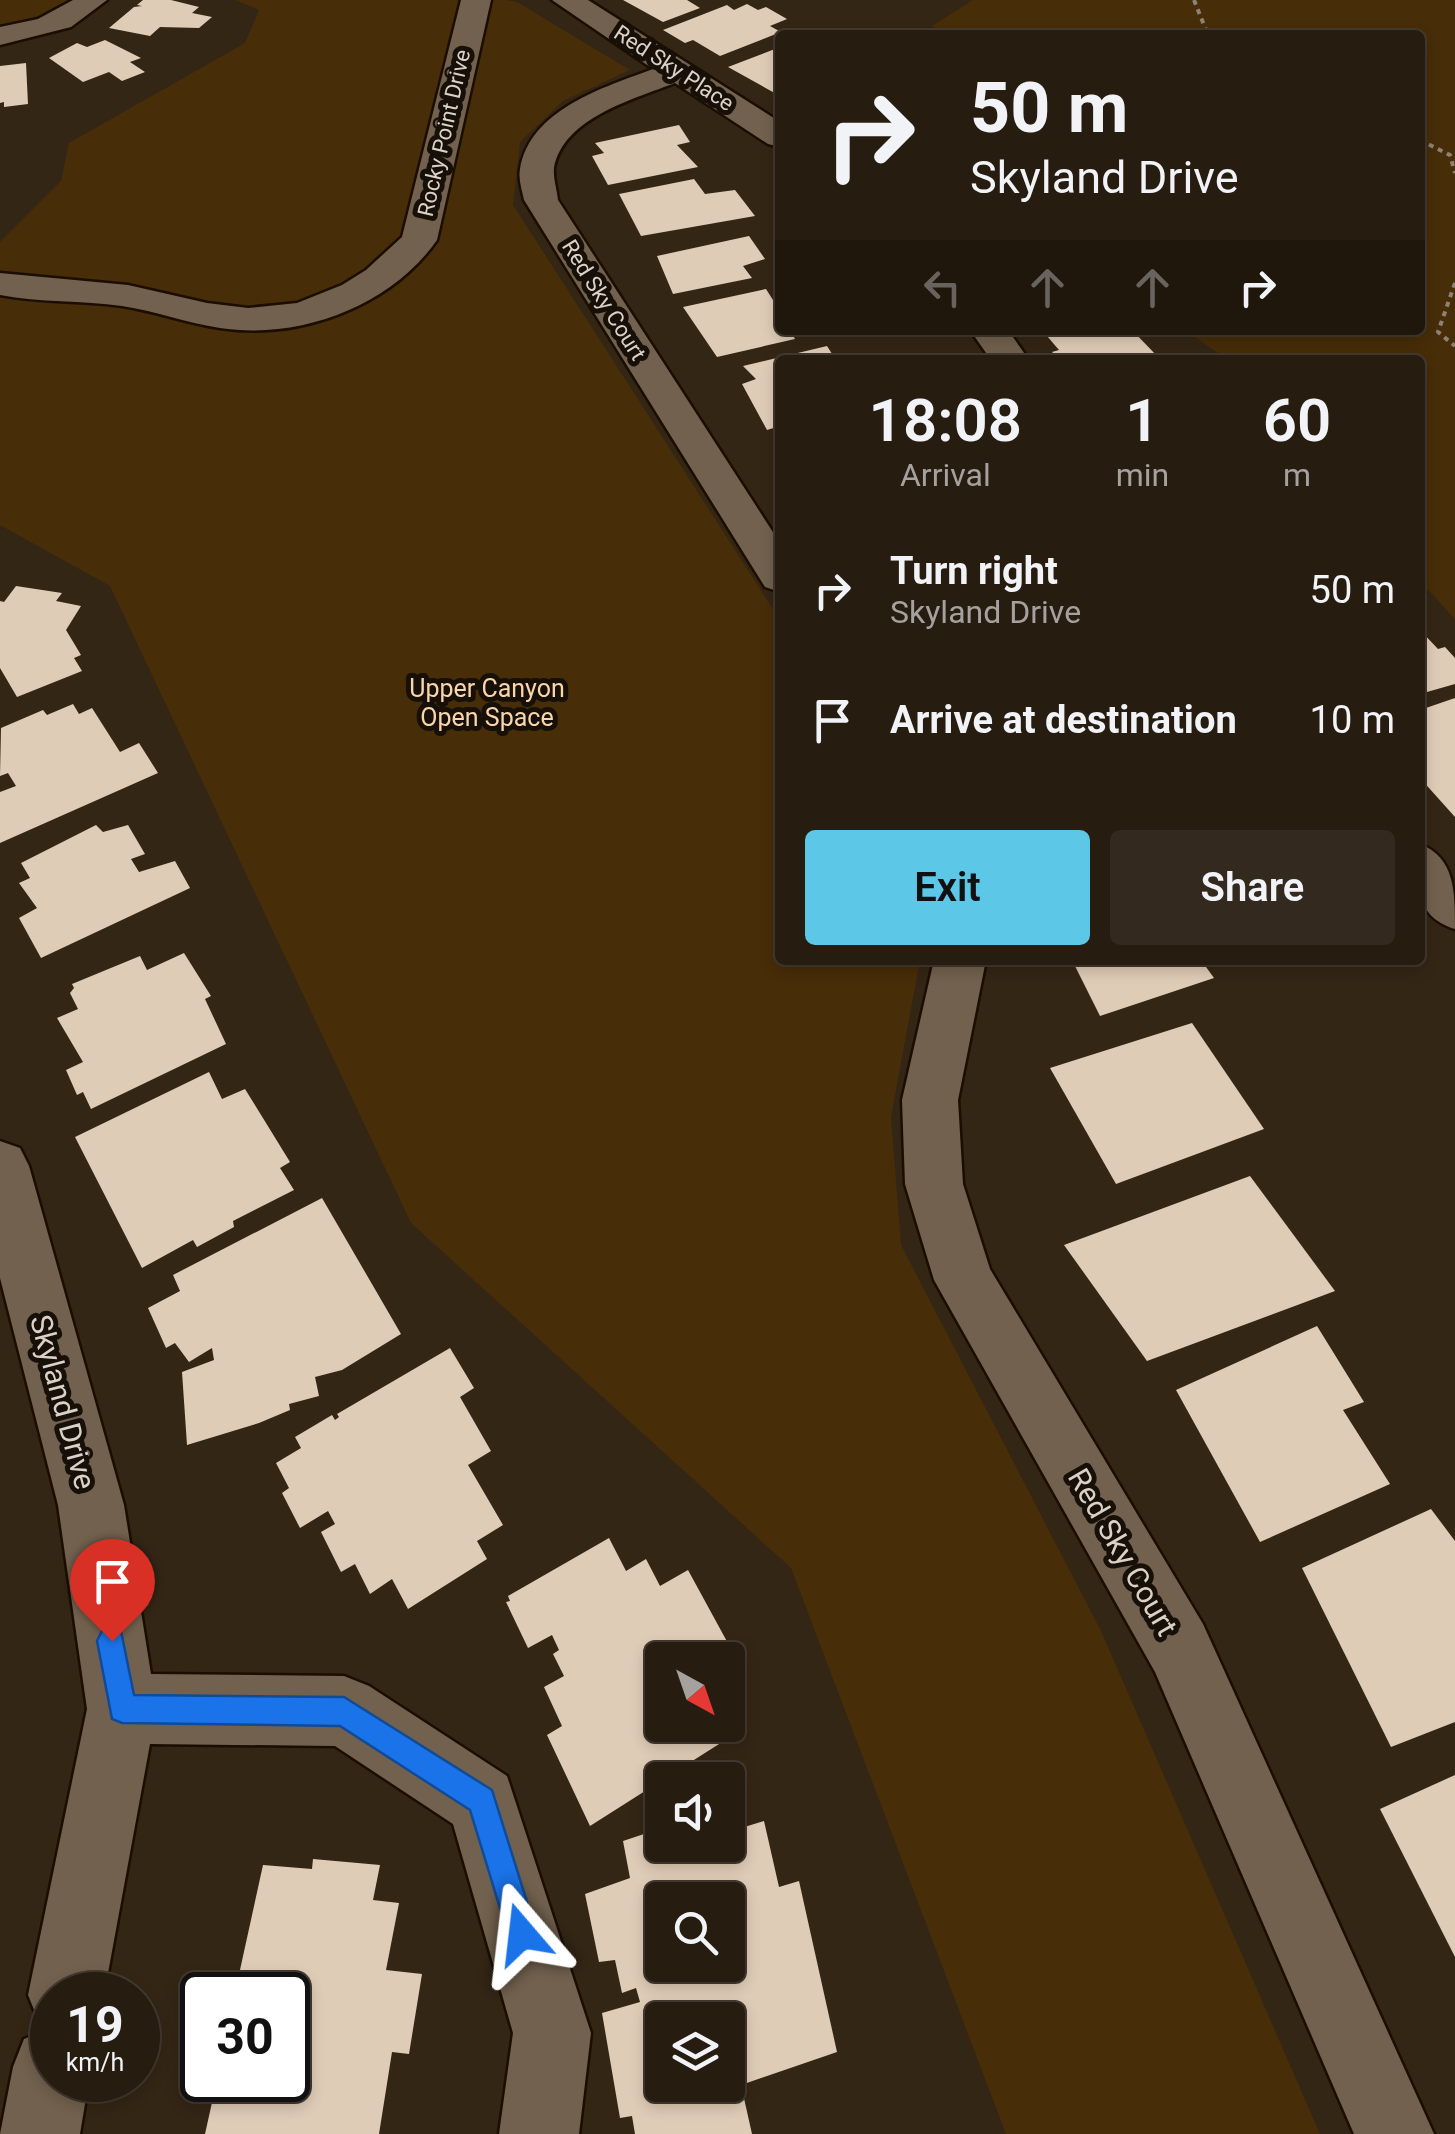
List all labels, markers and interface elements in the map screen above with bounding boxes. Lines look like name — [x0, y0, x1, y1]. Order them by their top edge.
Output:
street label: Red Sky Place — [610, 20, 738, 116]
street label: Rocky Point Drive — [413, 47, 475, 219]
text: 50 m — [970, 67, 1128, 149]
icon: right — [805, 70, 935, 200]
text: Skyland Drive — [970, 151, 1239, 204]
street label: Red Sky Court — [557, 235, 651, 365]
icon: left — [915, 260, 970, 315]
icon: ahead — [1020, 260, 1075, 315]
icon: ahead — [1125, 260, 1180, 315]
icon: right — [1230, 260, 1285, 315]
text: 18:08 — [869, 385, 1022, 456]
text: 1 — [1125, 385, 1160, 456]
text: 60 — [1263, 385, 1331, 456]
text: Arrival — [900, 456, 991, 494]
text: min — [1116, 456, 1169, 494]
text: m — [1283, 456, 1311, 494]
text: Turn right — [890, 549, 1058, 593]
icon: right — [805, 563, 860, 618]
text: 50 m — [1310, 568, 1395, 612]
text: Skyland Drive — [890, 593, 1081, 631]
park label: Upper Canyon Open Space — [409, 674, 565, 732]
icon: arrive — [805, 693, 860, 748]
text: Arrive at destination — [890, 698, 1237, 742]
text: 10 m — [1310, 698, 1395, 742]
button: Exit — [805, 830, 1090, 945]
button: Share — [1110, 830, 1395, 945]
street label: Skyland Drive — [23, 1311, 103, 1493]
street label: Red Sky Court — [1061, 1462, 1185, 1642]
pin — [70, 1539, 155, 1642]
icon: arrive — [85, 1554, 140, 1609]
north arrow — [645, 1642, 745, 1742]
map controls — [645, 1642, 745, 2102]
button: sound — [645, 1762, 745, 1862]
position arrow — [470, 1882, 574, 1986]
button: search — [645, 1882, 745, 1982]
speed limit sign: 30 — [180, 1972, 310, 2102]
text: 19 — [66, 1996, 124, 2054]
button: layers — [645, 2002, 745, 2102]
text: km/h — [66, 2048, 124, 2077]

